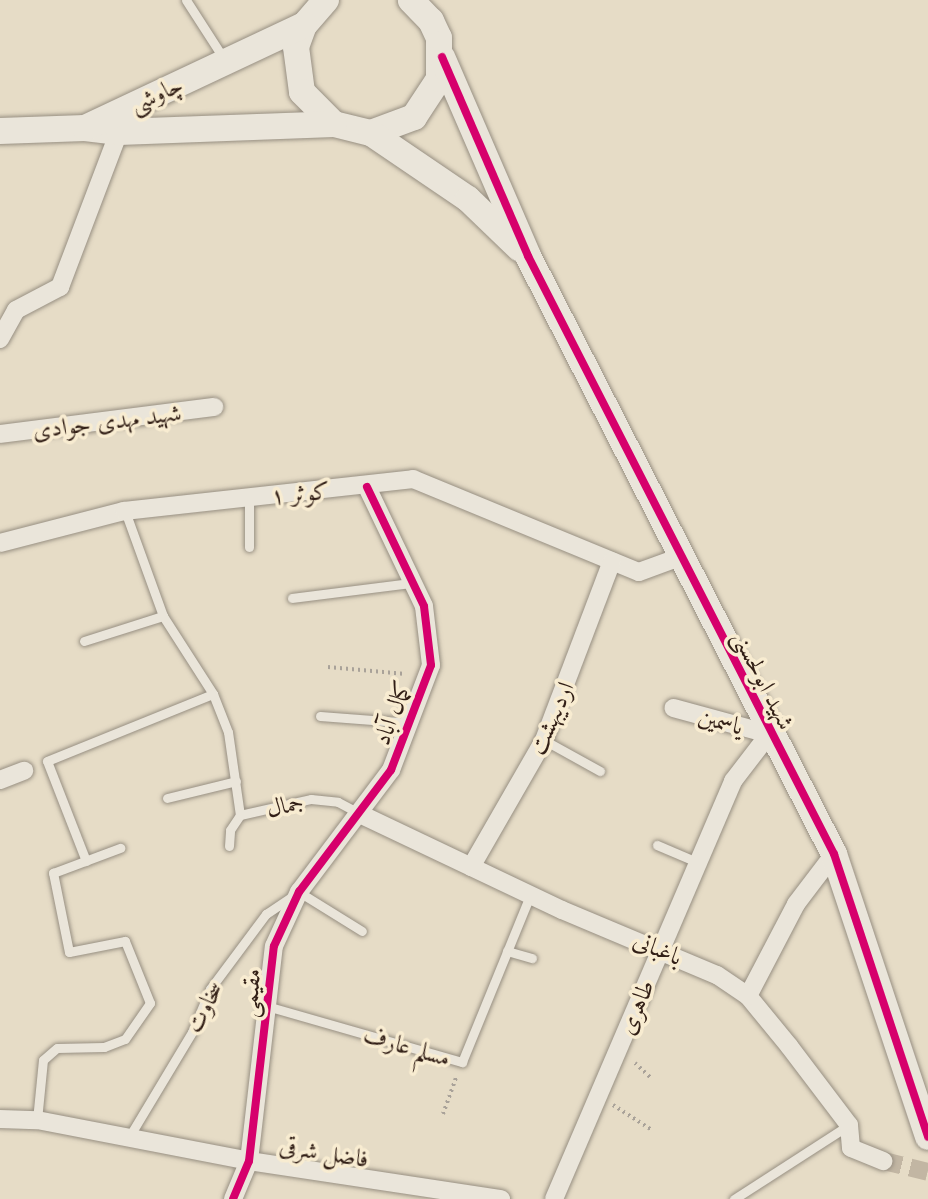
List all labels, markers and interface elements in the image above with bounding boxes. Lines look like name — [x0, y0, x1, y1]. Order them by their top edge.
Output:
street label: چاوشی — [125, 69, 187, 119]
street label: شهید مهدی جوادی — [31, 398, 183, 444]
street label: کوثر ۱ — [269, 476, 331, 510]
street label: شهید ابولحسنی — [727, 626, 801, 734]
street label: کمال آباد — [367, 677, 417, 749]
street label: اردیبهشت — [522, 677, 580, 759]
street label: یاسمین — [696, 701, 746, 741]
street label: جمال — [264, 787, 306, 823]
street label: باغبانی — [629, 925, 687, 971]
street label: مقیمی — [234, 967, 266, 1019]
street label: طاهری — [612, 975, 660, 1039]
street label: سخاوت — [179, 976, 229, 1038]
street label: مسلم عارف — [360, 1020, 454, 1072]
street label: فاضل شرقی — [277, 1131, 371, 1173]

